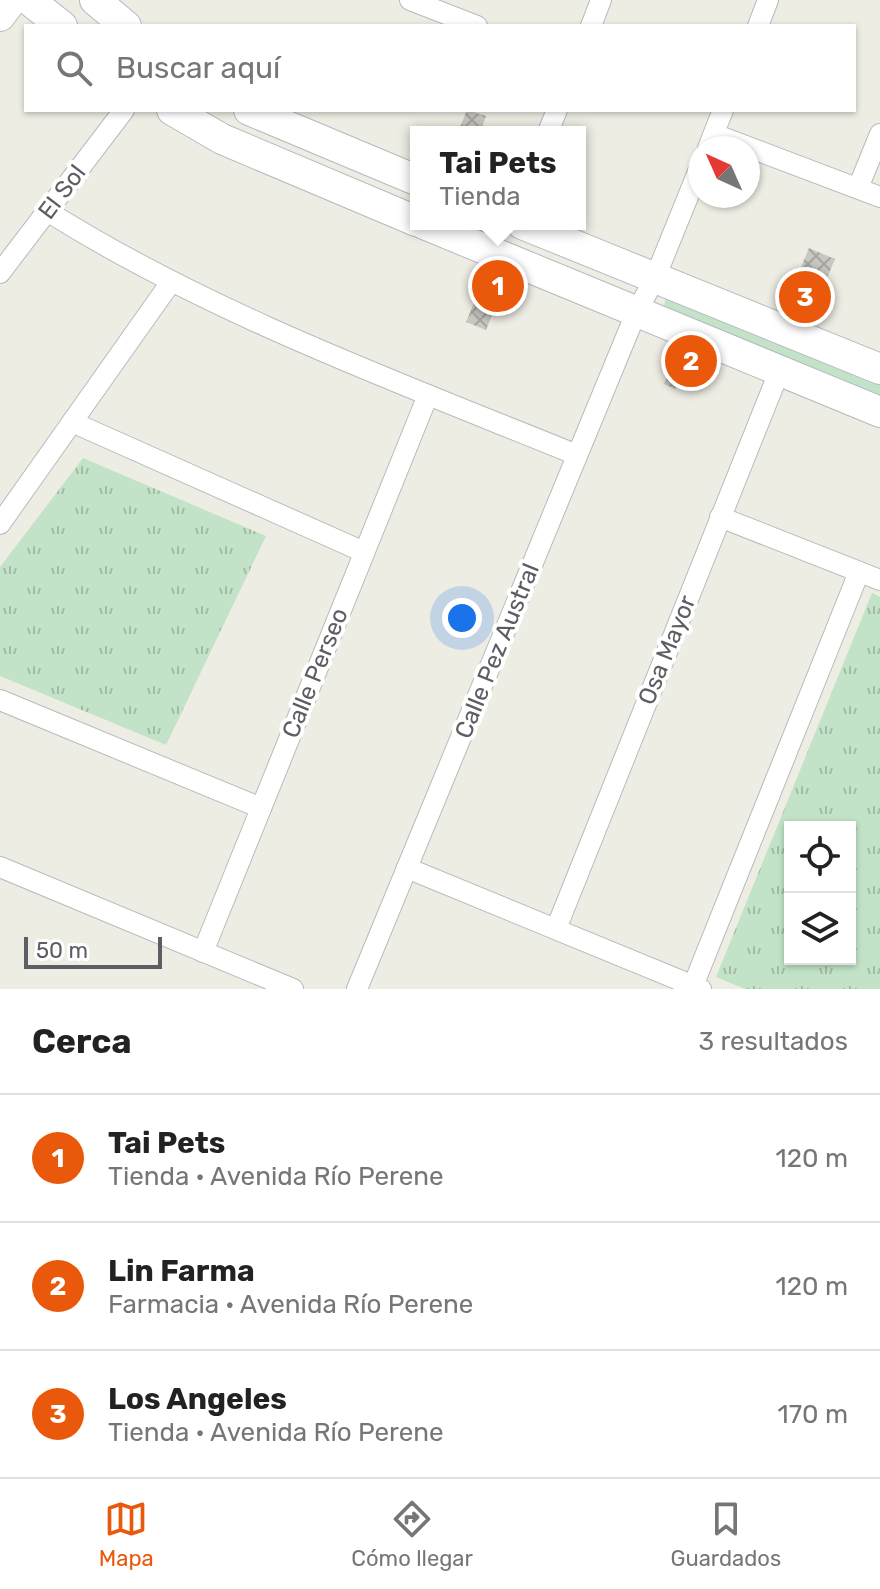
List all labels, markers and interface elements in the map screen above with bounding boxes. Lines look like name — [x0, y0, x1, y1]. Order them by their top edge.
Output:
search box — [24, 24, 856, 112]
icon: search — [52, 46, 96, 90]
text: Buscar aquí — [116, 50, 280, 86]
popup — [410, 126, 586, 230]
north arrow — [688, 136, 760, 208]
text: Tai Pets — [439, 145, 557, 181]
street label: El Sol — [33, 159, 91, 225]
text: Tienda — [439, 181, 521, 212]
pin: 1 — [472, 256, 524, 316]
pin: 3 — [779, 267, 831, 327]
pin: 2 — [665, 331, 717, 391]
street label: Calle Pez Austral — [449, 559, 545, 743]
street label: Osa Mayor — [632, 591, 702, 709]
your location — [442, 598, 482, 638]
street label: Calle Perseo — [276, 604, 354, 742]
map controls — [784, 821, 856, 965]
button: locate — [784, 821, 856, 893]
button: layers — [784, 893, 856, 965]
scale bar — [24, 933, 162, 969]
text: 50 m — [36, 937, 88, 964]
text: Cerca — [32, 1021, 131, 1062]
text: 3 resultados — [698, 1026, 848, 1057]
text: Tai Pets — [108, 1125, 225, 1161]
text: 1 — [52, 1143, 64, 1174]
text: 120 m — [776, 1143, 848, 1174]
text: Tienda · Avenida Río Perene — [108, 1161, 444, 1192]
text: Lin Farma — [108, 1253, 255, 1289]
text: 2 — [50, 1271, 66, 1302]
text: 120 m — [776, 1271, 848, 1302]
text: Farmacia · Avenida Río Perene — [108, 1289, 473, 1320]
text: Los Angeles — [108, 1381, 287, 1417]
text: 3 — [49, 1399, 67, 1430]
text: 170 m — [778, 1399, 848, 1430]
text: Tienda · Avenida Río Perene — [108, 1417, 444, 1448]
tab: Mapa — [99, 1497, 154, 1572]
tab: Cómo llegar — [351, 1497, 473, 1572]
tab: Guardados — [670, 1497, 781, 1572]

